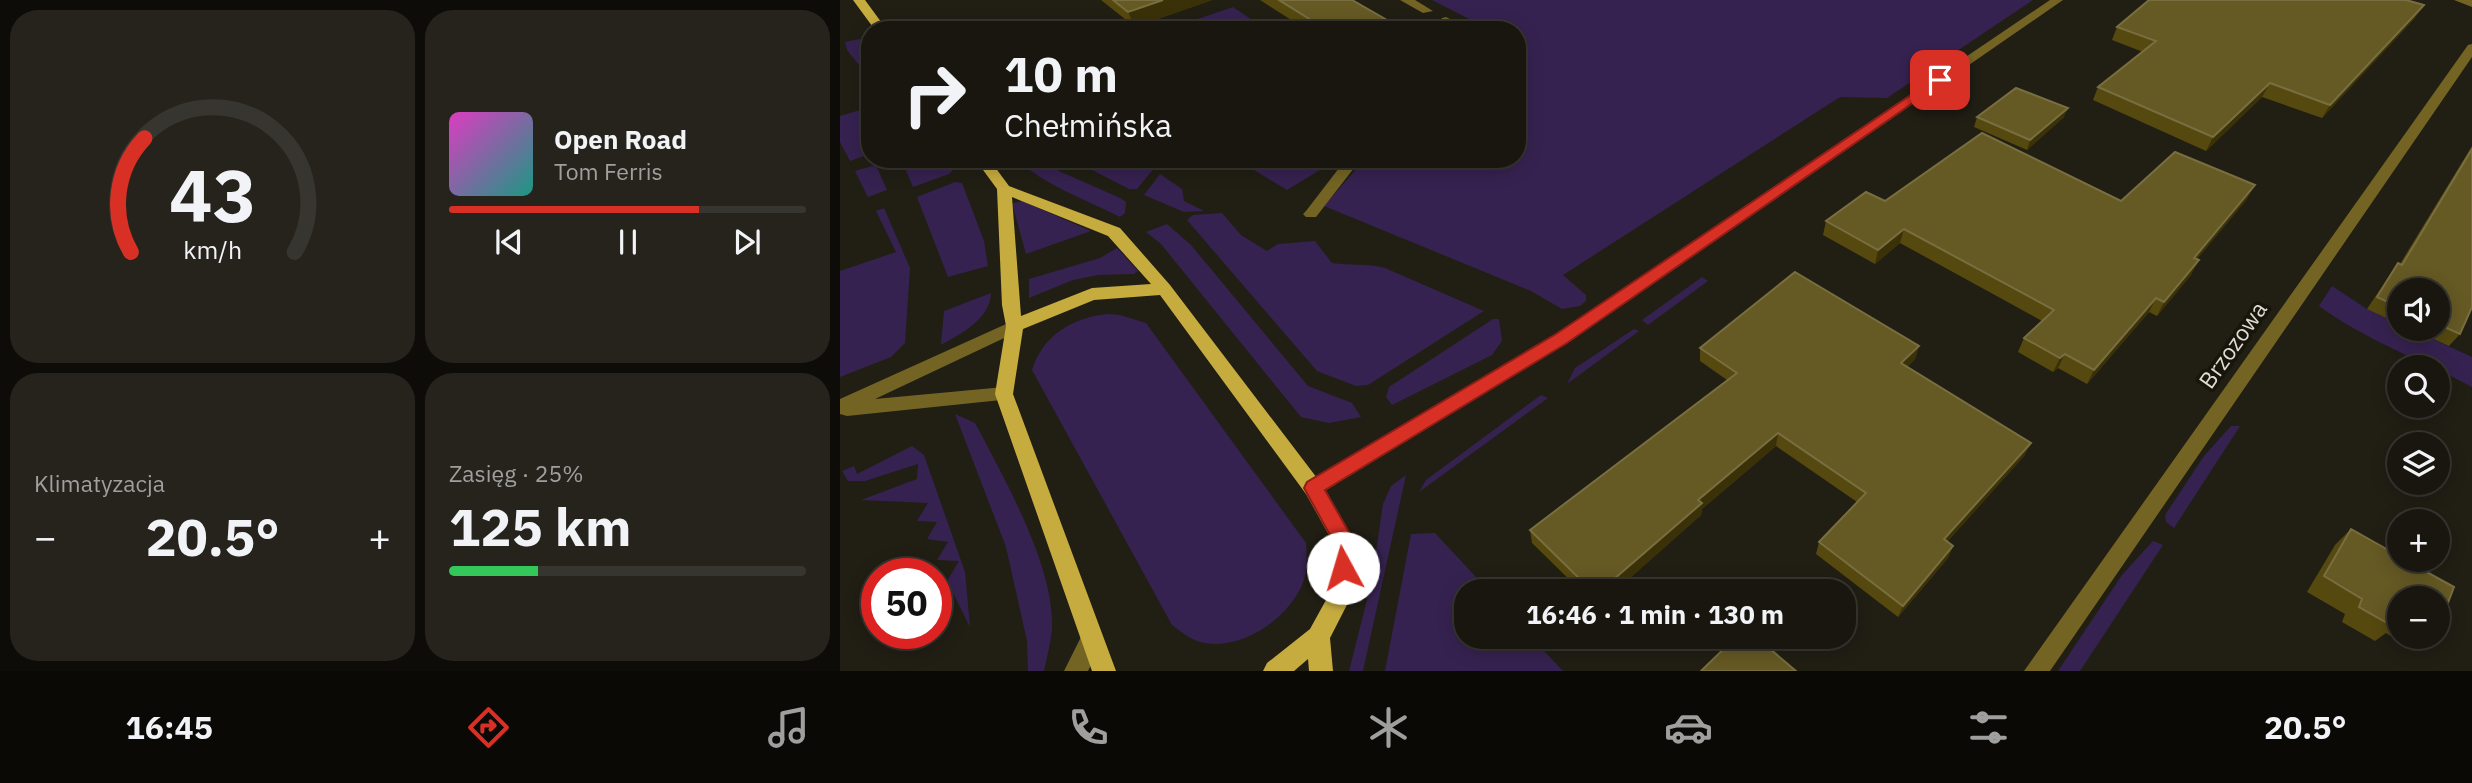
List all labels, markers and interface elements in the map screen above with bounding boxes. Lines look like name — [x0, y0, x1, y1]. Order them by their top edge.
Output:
text: 10 m — [1004, 42, 1118, 105]
icon: right — [889, 49, 980, 140]
pin — [1910, 50, 1970, 110]
icon: arrive — [1921, 61, 1959, 99]
text: Chełmińska — [1004, 104, 1172, 146]
text: Open Road — [554, 122, 687, 156]
text: 43 — [169, 148, 256, 243]
text: Tom Ferris — [554, 156, 663, 186]
icon: previous — [490, 223, 528, 261]
icon: pause — [609, 223, 647, 261]
icon: next — [728, 223, 766, 261]
text: km/h — [183, 233, 242, 266]
map controls — [2387, 278, 2450, 649]
button: sound — [2387, 278, 2450, 341]
street label: Brzozowa — [2191, 295, 2273, 394]
button: search — [2387, 355, 2450, 418]
button: layers — [2387, 432, 2450, 495]
text: Zasięg · 25% — [449, 458, 584, 488]
text: Klimatyzacja — [34, 468, 165, 498]
text: 125 km — [449, 493, 631, 560]
text: 20.5° — [145, 503, 280, 570]
button: + — [2387, 509, 2450, 572]
text: − — [34, 512, 57, 561]
text: + — [368, 512, 391, 561]
position arrow — [1306, 531, 1380, 605]
speed limit sign: 50 — [861, 558, 952, 649]
button: − — [2387, 586, 2450, 649]
text: 16:46 · 1 min · 130 m — [1526, 597, 1784, 631]
icon: directions — [464, 703, 513, 752]
icon: music — [764, 703, 813, 752]
icon: phone — [1064, 703, 1113, 752]
icon: climate — [1364, 703, 1413, 752]
icon: car — [1664, 703, 1713, 752]
icon: filters — [1964, 703, 2013, 752]
text: 16:45 — [126, 706, 213, 748]
text: 20.5° — [2264, 706, 2346, 748]

